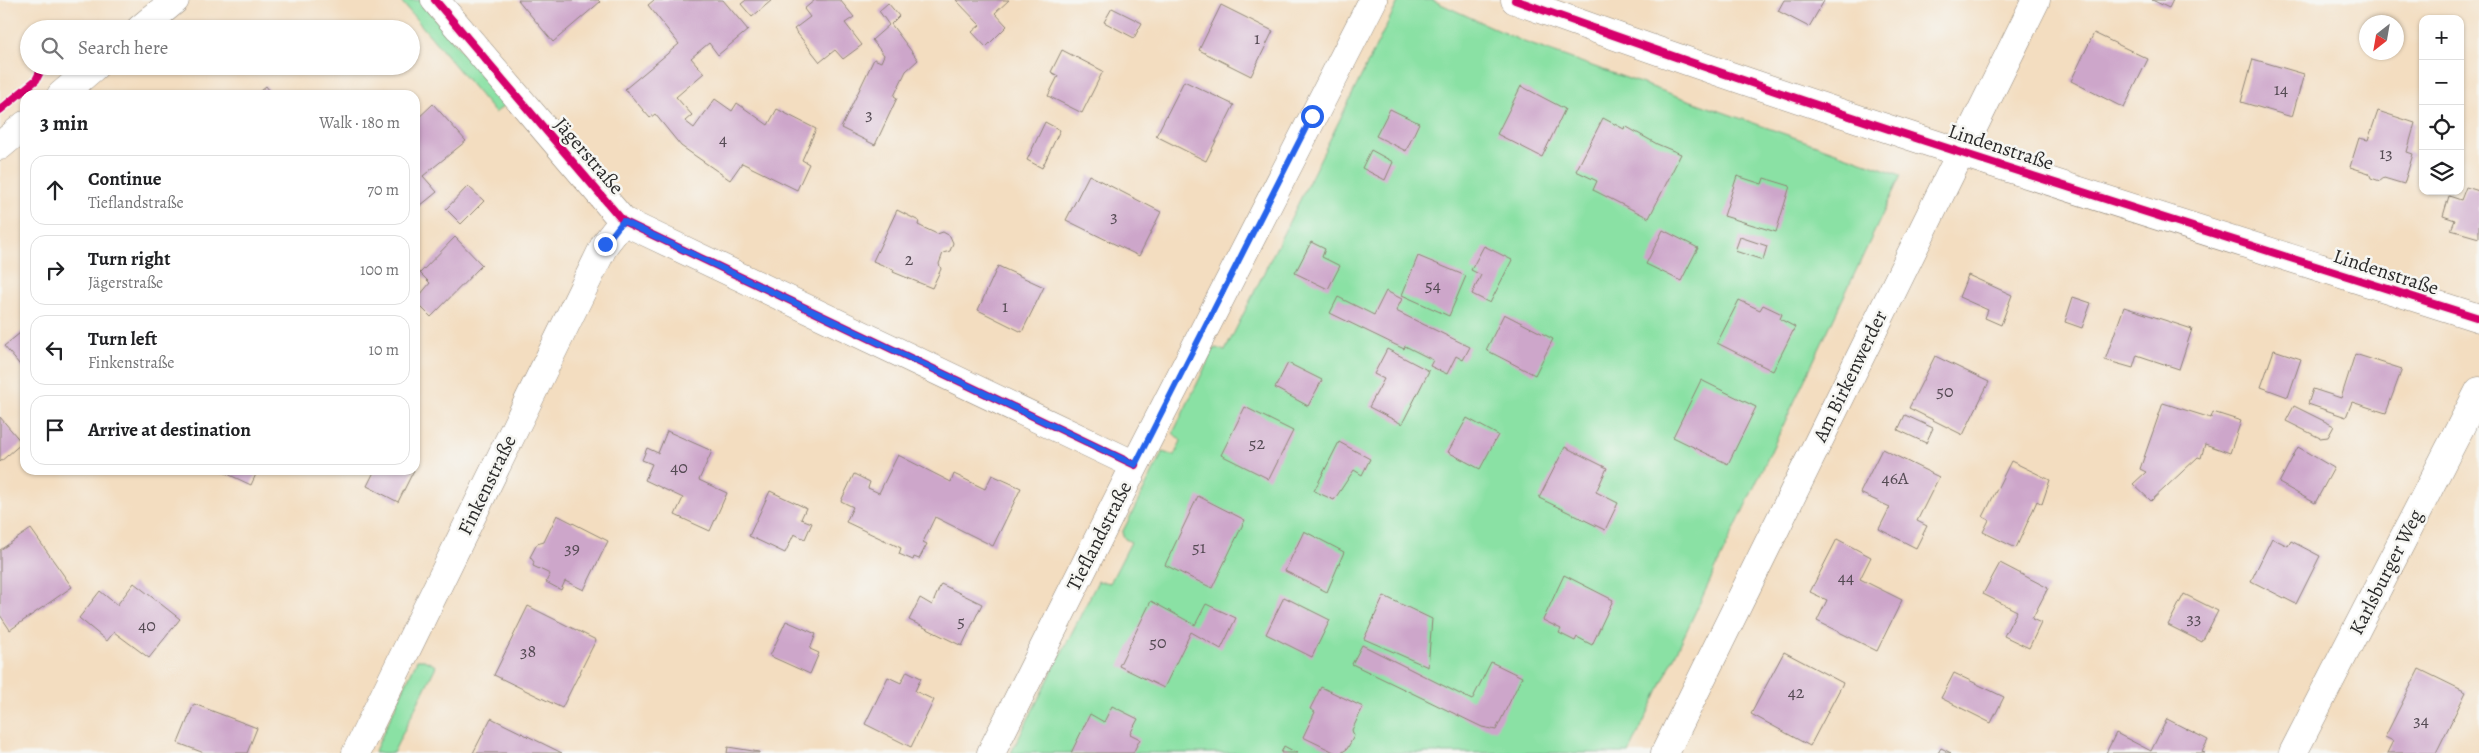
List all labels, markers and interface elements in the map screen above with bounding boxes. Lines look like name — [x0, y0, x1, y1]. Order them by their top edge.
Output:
north arrow — [2359, 15, 2404, 60]
map controls — [2419, 15, 2464, 195]
button: + — [2419, 15, 2464, 60]
search box — [20, 20, 420, 75]
house number: 1 — [1254, 26, 1260, 50]
icon: search — [38, 34, 66, 62]
text: Search here — [78, 35, 168, 61]
button: − — [2419, 60, 2464, 105]
house number: 14 — [2274, 77, 2288, 101]
house number: 3 — [865, 102, 873, 126]
route start — [1301, 105, 1324, 128]
button: locate — [2419, 105, 2464, 150]
text: 3 min — [40, 109, 88, 137]
text: Walk · 180 m — [319, 112, 400, 134]
street label: Jägerstraße — [548, 112, 630, 200]
street label: Lindenstraße — [1945, 117, 2057, 177]
house number: 4 — [719, 127, 727, 151]
house number: 13 — [2379, 141, 2393, 165]
button: layers — [2419, 150, 2464, 195]
text: Continue — [88, 166, 162, 192]
icon: ahead — [41, 176, 69, 204]
text: 70 m — [367, 179, 399, 201]
text: Tieflandstraße — [88, 192, 184, 214]
house number: 3 — [1110, 204, 1118, 228]
route end — [594, 233, 617, 256]
street label: Lindenstraße — [2330, 242, 2442, 302]
text: Turn right — [88, 246, 170, 272]
house number: 2 — [905, 247, 914, 271]
icon: right — [41, 256, 69, 284]
text: 100 m — [360, 259, 399, 281]
text: Jägerstraße — [88, 272, 163, 294]
house number: 54 — [1425, 273, 1441, 297]
house number: 1 — [1002, 294, 1008, 318]
street label: Am Birkenwerder — [1806, 305, 1894, 447]
text: Turn left — [88, 326, 157, 352]
icon: left — [41, 336, 69, 364]
text: 10 m — [369, 339, 399, 361]
text: Finkenstraße — [88, 352, 174, 374]
house number: 50 — [1936, 379, 1954, 403]
icon: arrive — [41, 416, 69, 444]
text: Arrive at destination — [88, 417, 251, 443]
street label: Finkenstraße — [451, 430, 523, 540]
house number: 52 — [1249, 431, 1266, 455]
house number: 40 — [670, 455, 688, 479]
house number: 46A — [1882, 466, 1909, 490]
street label: Tieflandstraße — [1060, 477, 1138, 595]
street label: Karlsburger Weg — [2343, 505, 2429, 639]
house number: 51 — [1192, 535, 1206, 559]
house number: 39 — [564, 536, 580, 560]
house number: 44 — [1838, 565, 1854, 589]
house number: 33 — [2187, 606, 2201, 630]
house number: 5 — [957, 609, 965, 633]
house number: 40 — [138, 613, 156, 637]
house number: 50 — [1149, 630, 1167, 654]
house number: 38 — [520, 639, 536, 663]
house number: 42 — [1788, 680, 1805, 704]
house number: 34 — [2413, 708, 2429, 732]

